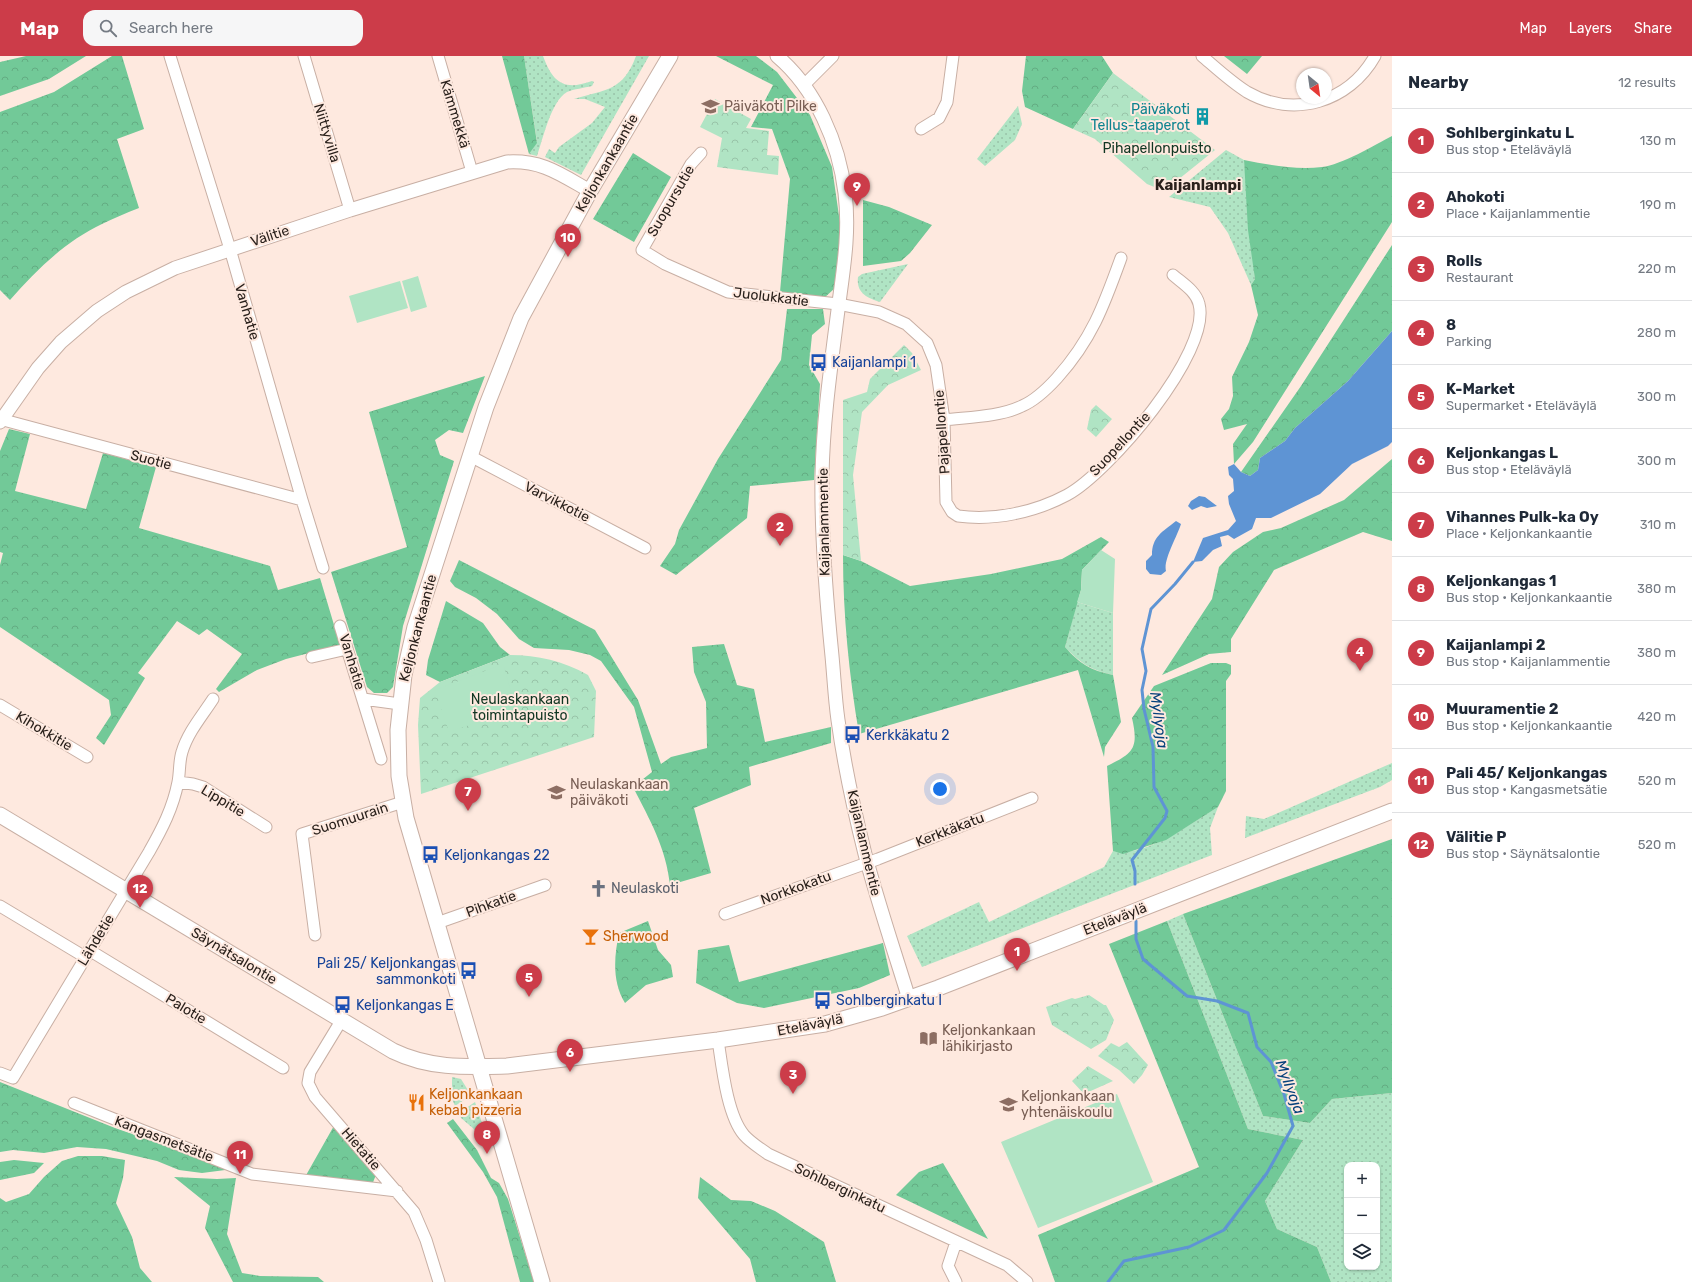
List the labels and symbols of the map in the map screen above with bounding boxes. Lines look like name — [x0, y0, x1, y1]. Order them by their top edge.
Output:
north arrow — [1296, 68, 1332, 104]
street label: Kämmekkä — [437, 78, 473, 150]
school or university icon: Päiväkoti Pilke — [701, 96, 721, 116]
place label: Päiväkoti Pilke — [724, 98, 817, 115]
street label: Niittyvilla — [310, 101, 344, 165]
place label: Päiväkoti Tellus-taaperot — [1091, 101, 1191, 134]
building icon: Päiväkoti Tellus-taaperot — [1193, 107, 1213, 127]
street label: Keljonkankaantie — [572, 111, 642, 215]
park label: Pihapellonpuisto — [1103, 140, 1211, 157]
street label: Suopursutie — [644, 162, 698, 240]
pin: 9 — [844, 173, 870, 206]
district label: Kaijanlampi — [1155, 176, 1241, 194]
street label: Välitie — [249, 222, 292, 250]
pin: 10 — [555, 224, 581, 257]
street label: Vanhatie — [231, 282, 263, 342]
street label: Juolukkatie — [732, 284, 810, 310]
bus stop icon: Kaijanlampi 1 — [809, 352, 829, 372]
place label: Kaijanlampi 1 — [832, 354, 916, 371]
street label: Pajapellontie — [931, 389, 953, 475]
street label: Suopellontie — [1086, 408, 1154, 480]
street label: Suotie — [129, 446, 174, 474]
street label: Kaijanlammentie — [815, 468, 833, 576]
street label: Varvikkotie — [521, 478, 593, 526]
pin: 2 — [767, 513, 793, 546]
street label: Keljonkankaantie — [396, 572, 441, 683]
street label: Vanhatie — [335, 632, 369, 692]
pin: 4 — [1347, 638, 1373, 671]
park label: Neulaskankaan toimintapuisto — [471, 691, 569, 724]
water label: Myllyoja — [1146, 691, 1172, 750]
street label: Kihokkitie — [13, 708, 75, 755]
bus stop icon: Kerkkäkatu 2 — [843, 725, 863, 745]
place label: Kerkkäkatu 2 — [866, 727, 949, 744]
place label: Neulaskankaan päiväkoti — [570, 776, 669, 809]
pin: 7 — [455, 778, 481, 811]
your location — [930, 779, 950, 799]
street label: Lippitie — [198, 781, 248, 821]
school or university icon: Neulaskankaan päiväkoti — [547, 782, 567, 802]
street label: Kaijanlammentie — [844, 788, 884, 898]
street label: Suomuurain — [310, 799, 390, 839]
street label: Kerkkäkatu — [913, 809, 987, 851]
bus stop icon: Keljonkangas 22 — [421, 845, 441, 865]
place label: Keljonkangas 22 — [444, 847, 550, 864]
street label: Norkkokatu — [758, 867, 834, 909]
pin: 12 — [127, 875, 153, 908]
church icon: Neulaskoti — [588, 878, 608, 898]
place label: Neulaskoti — [611, 880, 679, 897]
street label: Pihkatie — [463, 887, 519, 921]
street label: Eteläväylä — [1081, 899, 1149, 939]
street label: Lähdetie — [74, 911, 118, 969]
street label: Säynätsalontie — [188, 924, 280, 988]
bar icon: Sherwood — [580, 926, 600, 946]
place label: Sherwood — [603, 928, 669, 945]
pin: 1 — [1004, 938, 1030, 971]
place label: Pali 25/ Keljonkangas sammonkoti — [317, 955, 456, 988]
bus stop icon: Pali 25/ Keljonkangas sammonkoti — [459, 961, 479, 981]
pin: 5 — [516, 964, 542, 997]
street label: Palotie — [162, 990, 210, 1028]
bus stop icon: Sohlberginkatu I — [813, 990, 833, 1010]
place label: Sohlberginkatu I — [836, 992, 942, 1009]
bus stop icon: Keljonkangas E — [333, 995, 353, 1015]
place label: Keljonkangas E — [356, 997, 454, 1014]
street label: Eteläväylä — [776, 1010, 844, 1040]
place label: Keljonkankaan lähikirjasto — [942, 1022, 1036, 1055]
library icon: Keljonkankaan lähikirjasto — [919, 1028, 939, 1048]
pin: 6 — [557, 1039, 583, 1072]
water label: Myllyoja — [1271, 1057, 1309, 1117]
pin: 3 — [780, 1061, 806, 1094]
place label: Keljonkankaan kebab pizzeria — [429, 1086, 523, 1119]
place label: Keljonkankaan yhtenäiskoulu — [1021, 1088, 1115, 1121]
restaurant icon: Keljonkankaan kebab pizzeria — [406, 1092, 426, 1112]
school or university icon: Keljonkankaan yhtenäiskoulu — [998, 1094, 1018, 1114]
street label: Kangasmetsätie — [112, 1112, 216, 1166]
pin: 8 — [474, 1121, 500, 1154]
street label: Hietatie — [338, 1124, 384, 1174]
pin: 11 — [227, 1141, 253, 1174]
street label: Sohlberginkatu — [792, 1159, 888, 1217]

